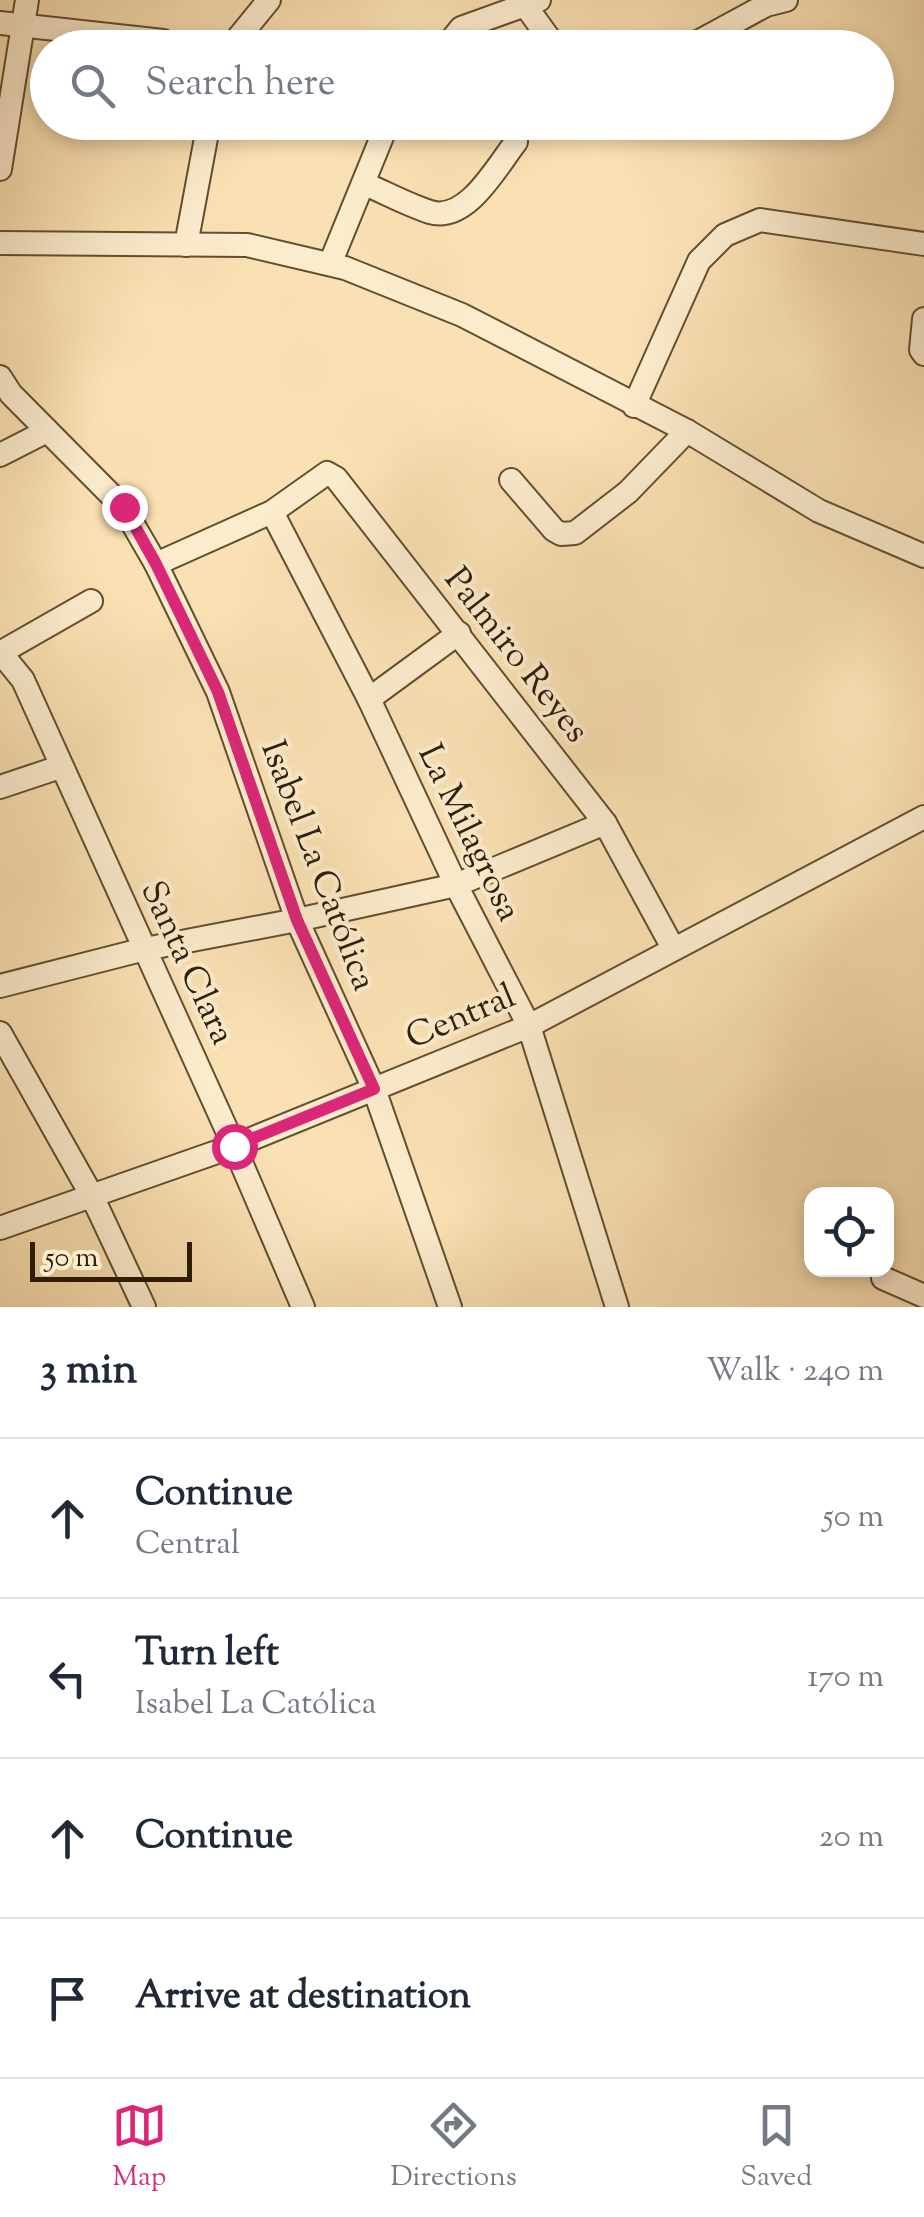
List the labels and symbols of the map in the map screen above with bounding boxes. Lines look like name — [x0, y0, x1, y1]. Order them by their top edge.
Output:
route end — [102, 485, 148, 531]
street label: Palmiro Reyes — [430, 558, 600, 755]
street label: Isabel La Católica — [246, 734, 388, 999]
street label: La Milagrosa — [403, 736, 533, 931]
street label: Santa Clara — [126, 873, 246, 1054]
street label: Central — [399, 972, 524, 1064]
route start — [212, 1124, 258, 1170]
scale bar — [30, 1237, 192, 1282]

